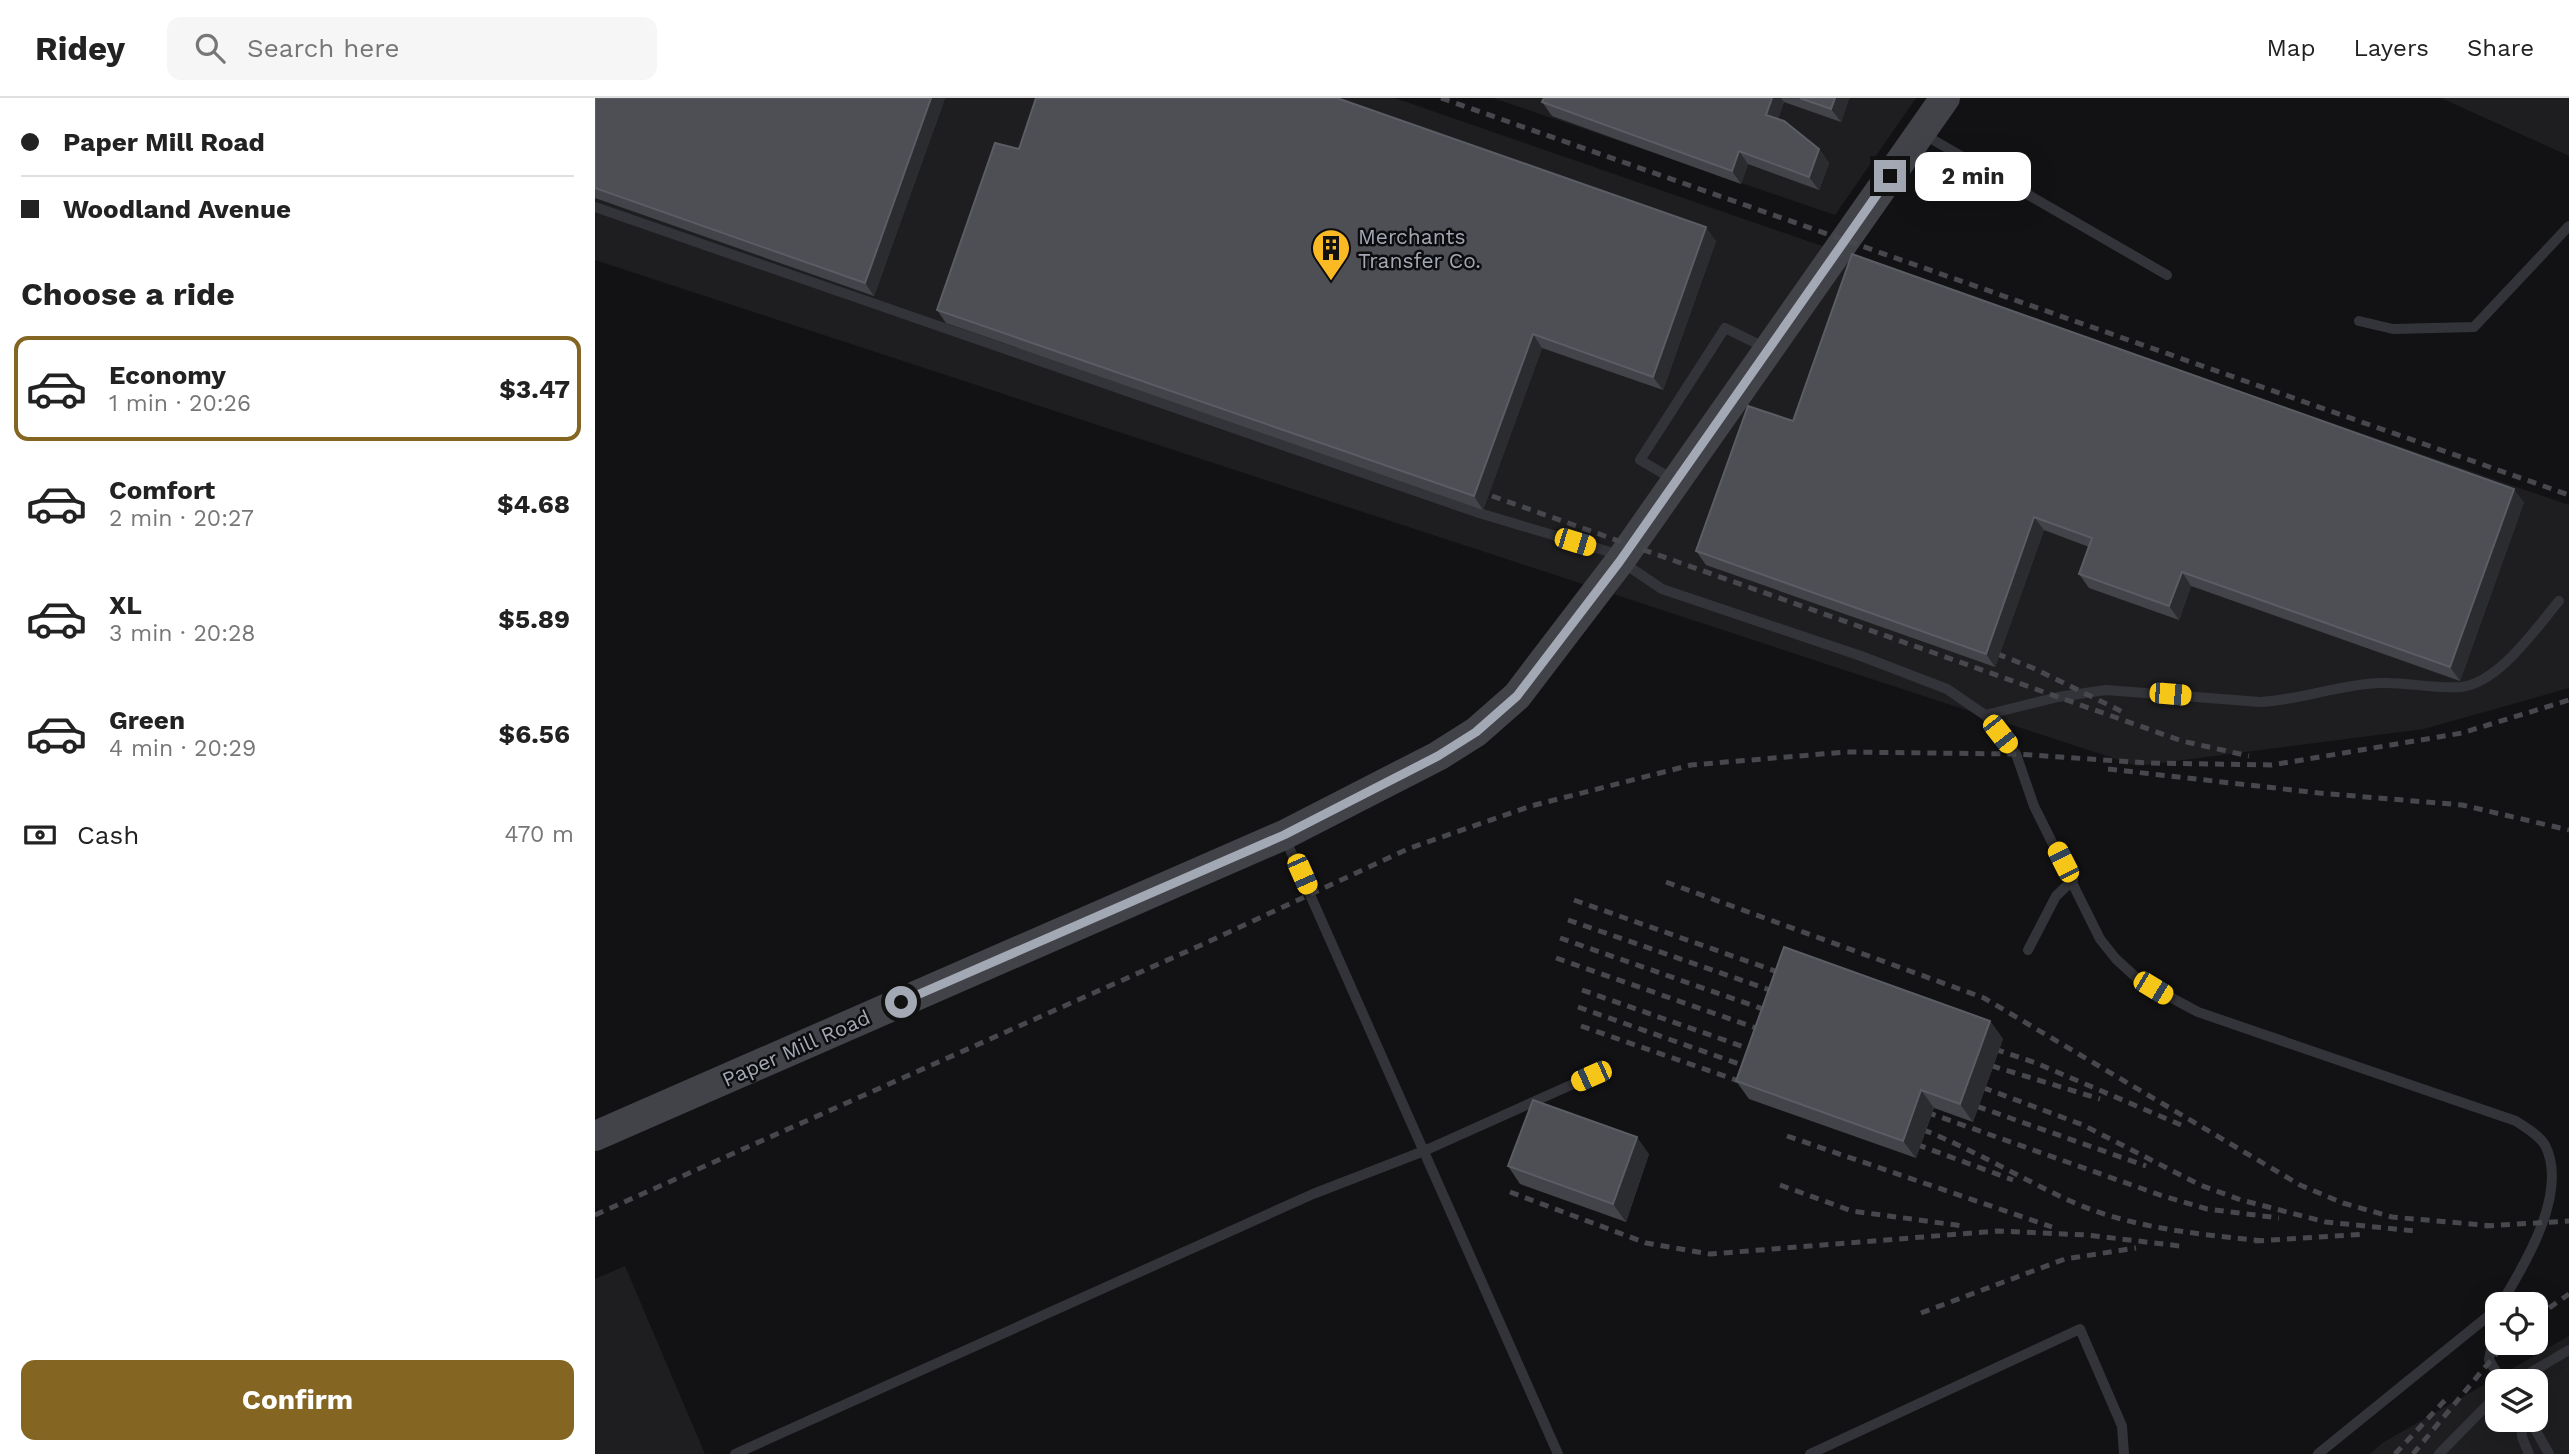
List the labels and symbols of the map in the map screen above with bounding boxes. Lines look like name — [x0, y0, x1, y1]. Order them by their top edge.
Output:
callout: 2 min — [1915, 152, 2030, 200]
route end — [1874, 160, 1906, 192]
place label: Merchants Transfer Co. — [1358, 224, 1481, 273]
building icon: Merchants Transfer Co. — [1310, 227, 1352, 282]
car — [1552, 526, 1599, 558]
car — [2149, 682, 2192, 706]
car — [1979, 711, 2022, 757]
car — [2045, 839, 2082, 885]
car — [1284, 851, 1321, 897]
car — [2130, 968, 2177, 1008]
route start — [885, 986, 917, 1018]
street label: Paper Mill Road — [718, 1004, 874, 1092]
car — [1568, 1058, 1615, 1094]

